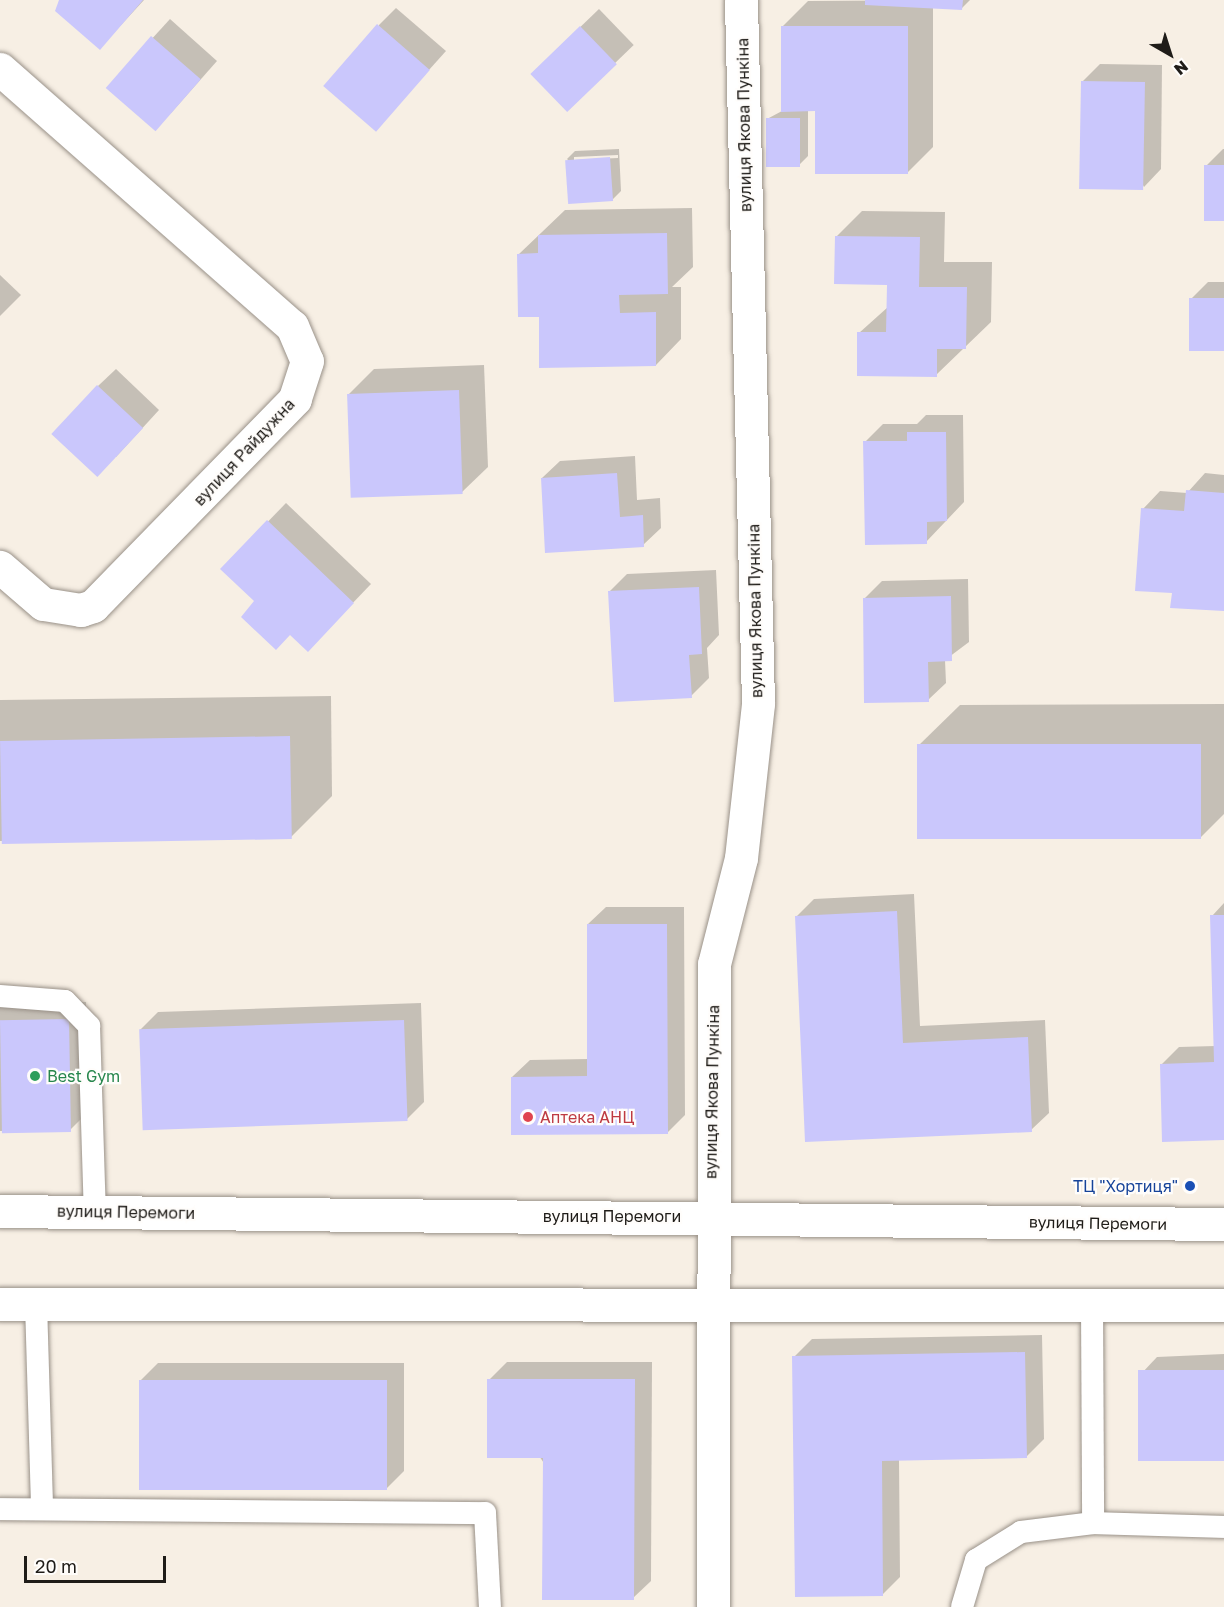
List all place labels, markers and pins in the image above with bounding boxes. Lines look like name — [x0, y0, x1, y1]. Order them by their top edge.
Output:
place label: Best Gym — [47, 1066, 120, 1086]
marker: Best Gym — [28, 1069, 42, 1083]
place label: Аптека АНЦ — [540, 1107, 634, 1127]
marker: Аптека АНЦ — [521, 1110, 535, 1124]
place label: ТЦ "Хортиця" — [1073, 1176, 1178, 1196]
marker: ТЦ "Хортиця" — [1183, 1179, 1197, 1193]

